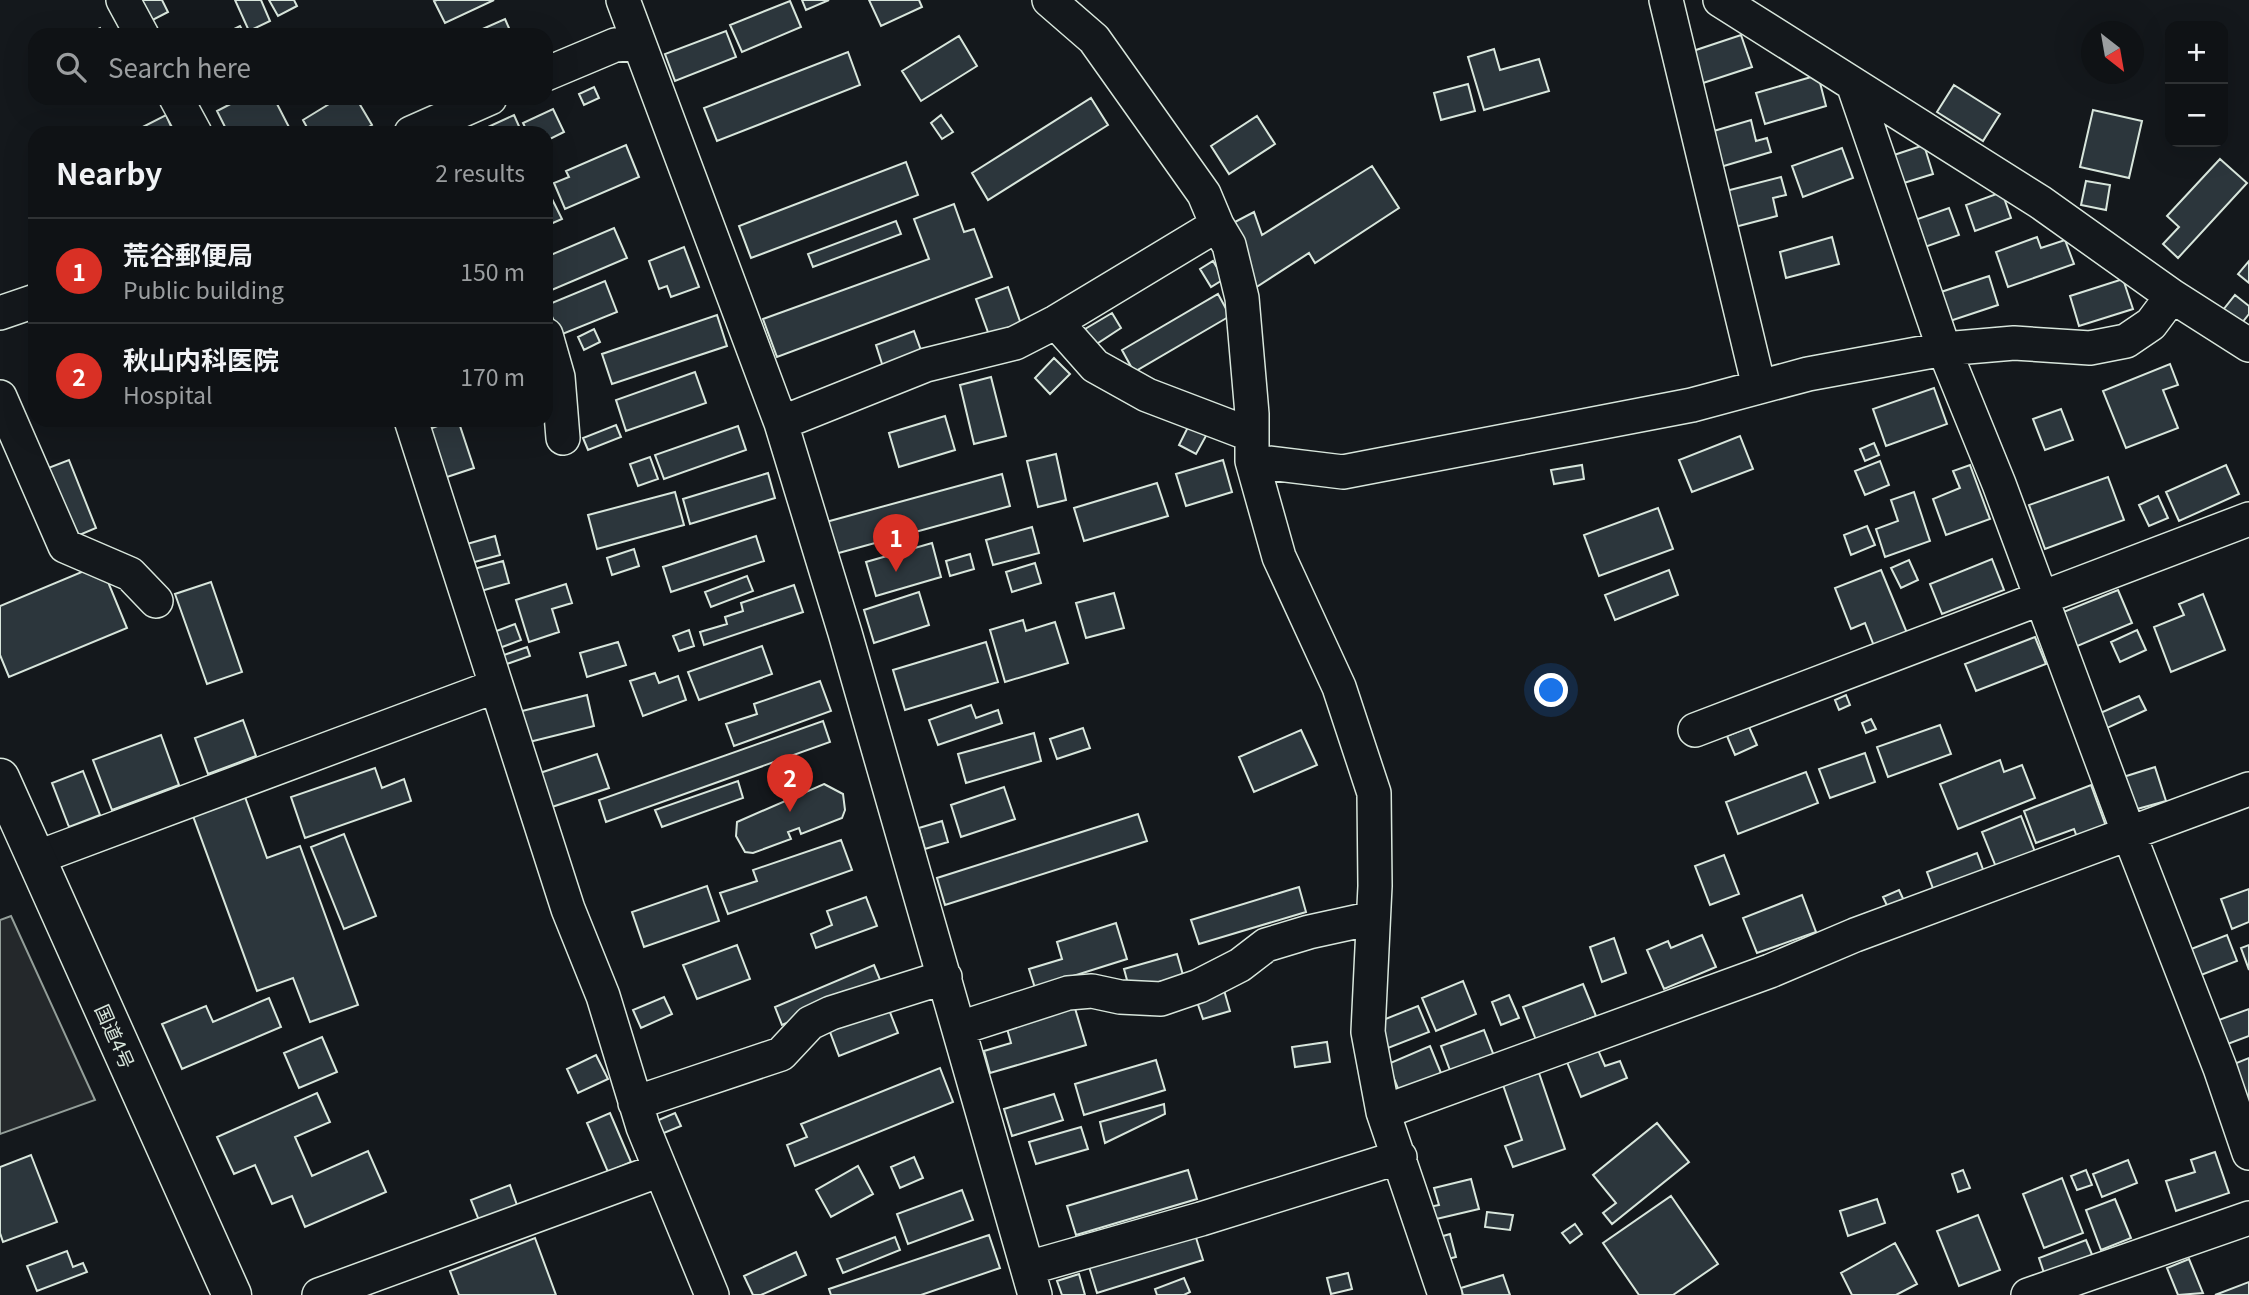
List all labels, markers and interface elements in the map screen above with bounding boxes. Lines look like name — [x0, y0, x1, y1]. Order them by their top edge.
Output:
north arrow — [2081, 21, 2144, 84]
map controls — [2165, 21, 2228, 147]
button: + — [2165, 21, 2228, 84]
search box — [28, 28, 553, 105]
icon: search — [52, 48, 90, 86]
text: Search here — [108, 48, 251, 85]
button: − — [2165, 84, 2228, 147]
text: Nearby — [56, 150, 162, 194]
text: 2 results — [435, 155, 525, 189]
text: 荒谷郵便局 — [123, 235, 253, 272]
text: 1 — [72, 254, 86, 288]
text: 150 m — [460, 254, 525, 288]
text: Public building — [123, 272, 284, 306]
text: 秋山内科医院 — [123, 340, 279, 377]
text: 2 — [72, 359, 86, 393]
text: 170 m — [460, 359, 525, 393]
text: Hospital — [123, 377, 212, 411]
pin: 1 — [873, 514, 919, 572]
your location — [1534, 673, 1568, 707]
pin: 2 — [767, 754, 813, 812]
street label: 国道4号 — [90, 1000, 142, 1072]

